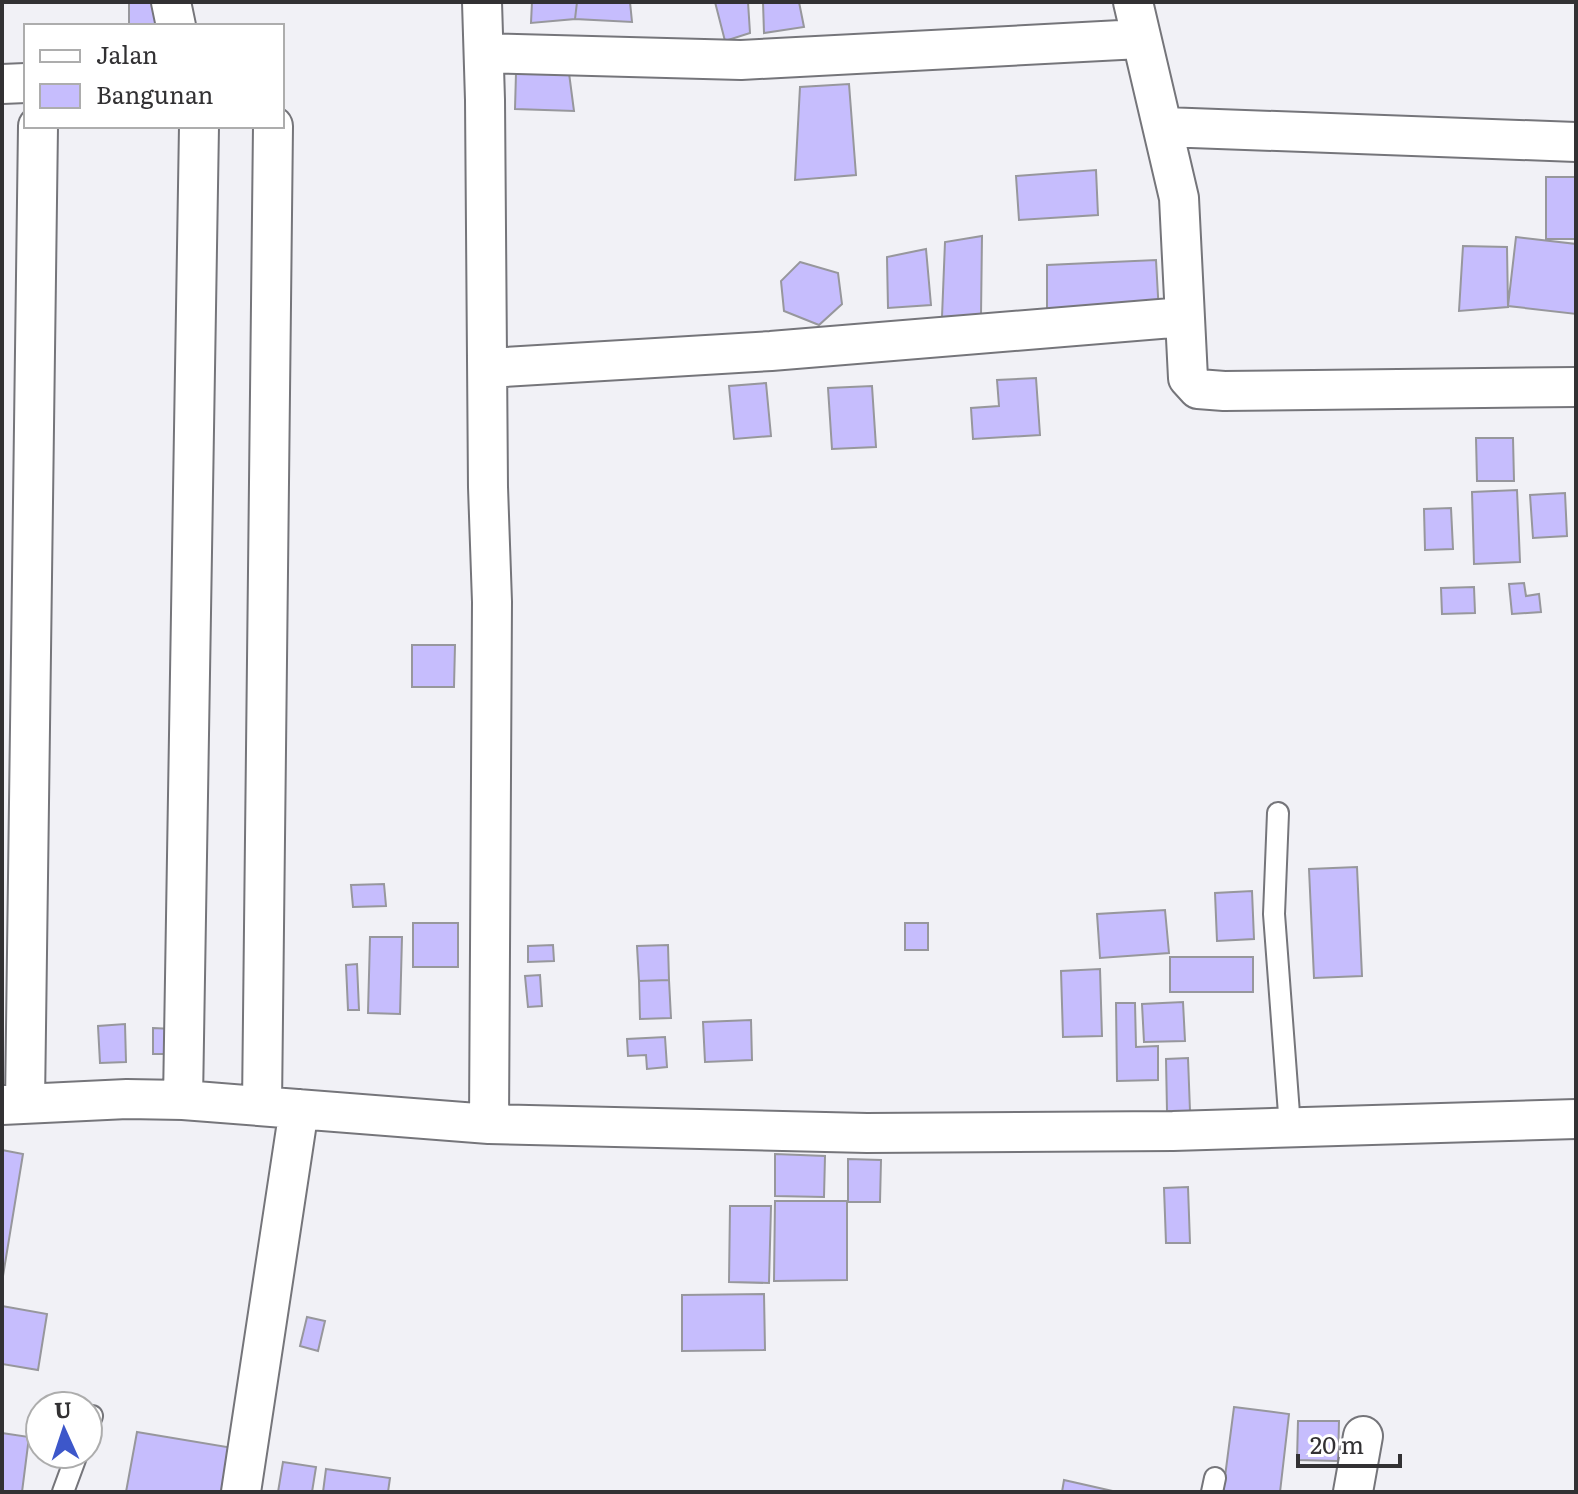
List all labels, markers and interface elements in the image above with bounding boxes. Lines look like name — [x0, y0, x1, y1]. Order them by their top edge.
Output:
legend — [24, 24, 284, 128]
text: Jalan — [96, 36, 158, 71]
text: Bangunan — [96, 76, 214, 111]
north arrow — [24, 1390, 104, 1470]
text: U — [53, 1392, 72, 1425]
scale bar — [1298, 1418, 1400, 1468]
text: 20 m — [1310, 1426, 1364, 1461]

